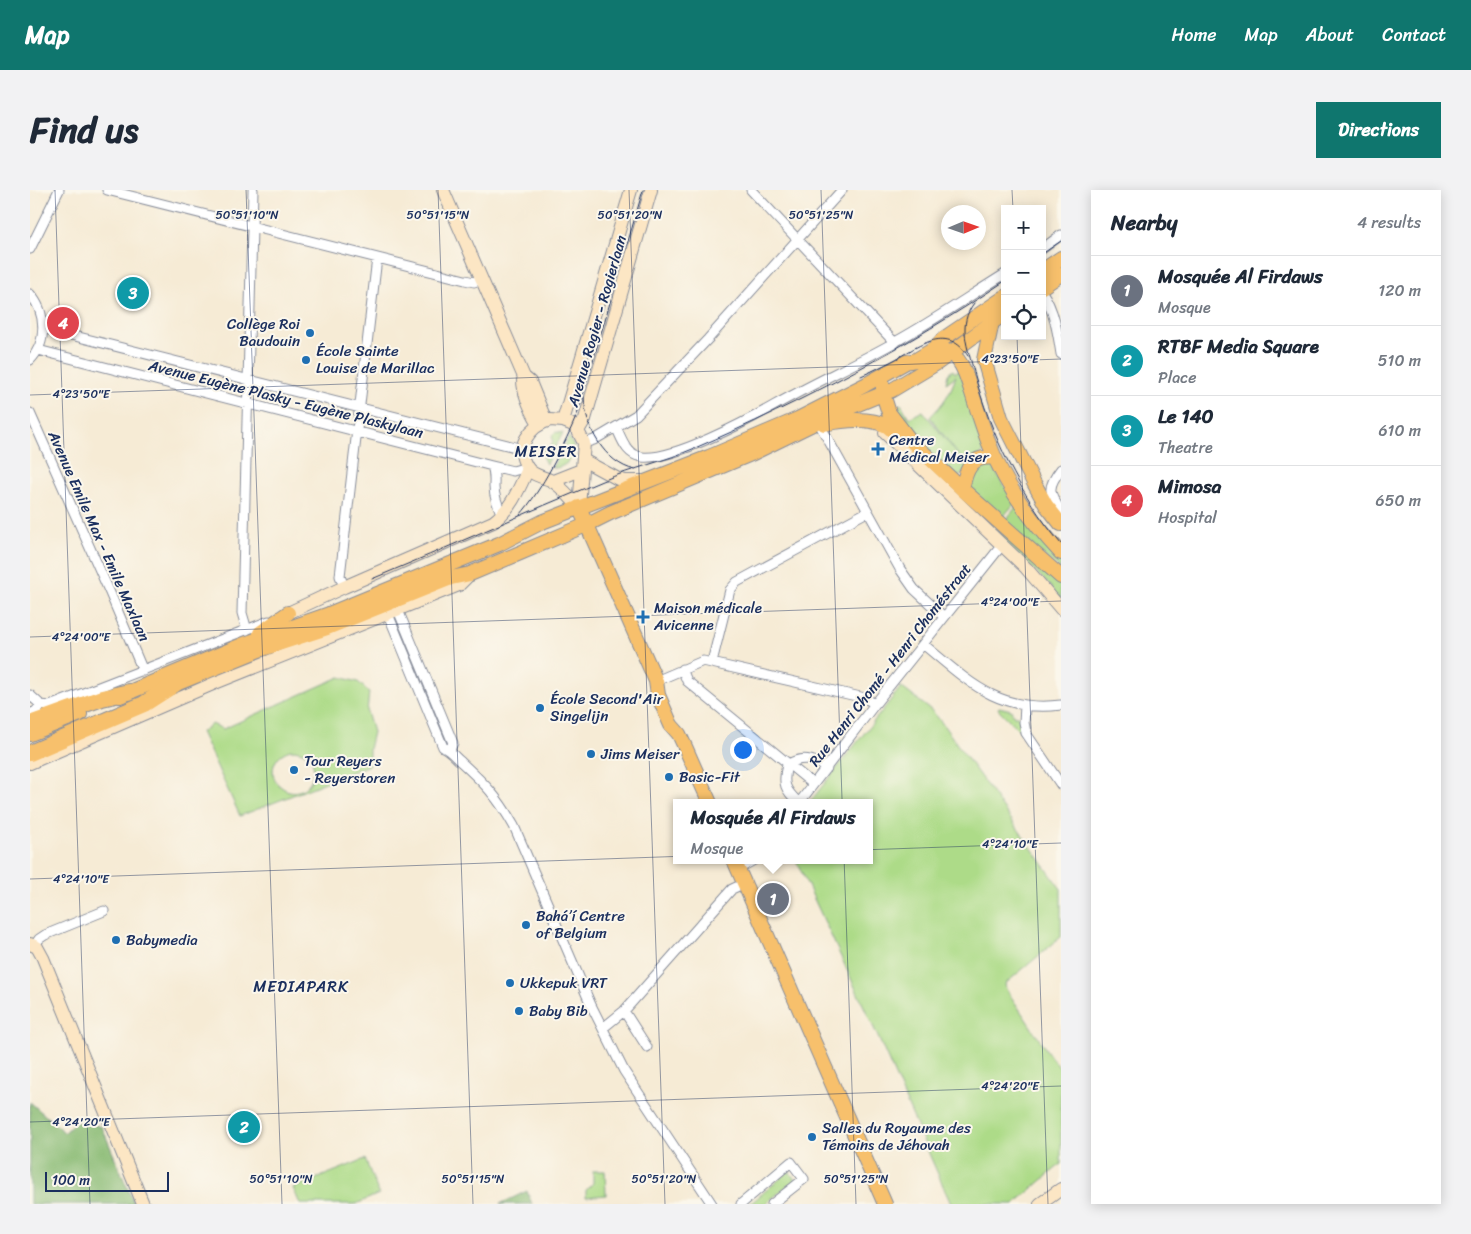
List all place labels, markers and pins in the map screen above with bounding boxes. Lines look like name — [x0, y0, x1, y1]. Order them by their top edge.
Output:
pin: 3 — [117, 274, 149, 312]
pin: 4 — [47, 304, 79, 342]
place label: Collège Roi Baudouin — [227, 311, 301, 354]
marker: Collège Roi Baudouin — [304, 327, 316, 339]
place label: École Sainte Louise de Marillac — [316, 338, 435, 381]
marker: École Sainte Louise de Marillac — [300, 354, 312, 366]
place label: Centre Médical Meiser — [889, 427, 989, 470]
marker: Centre Médical Meiser — [871, 442, 885, 456]
place label: Maison médicale Avicenne — [653, 595, 762, 638]
marker: Maison médicale Avicenne — [636, 610, 650, 624]
place label: École Second'Air Singelijn — [550, 686, 664, 729]
marker: École Second'Air Singelijn — [534, 702, 546, 714]
place label: Jims Meiser — [600, 741, 680, 767]
place label: Tour Reyers - Reyerstoren — [304, 748, 395, 791]
marker: Jims Meiser — [585, 748, 597, 760]
marker: Tour Reyers - Reyerstoren — [288, 764, 300, 776]
place label: Basic-Fit — [679, 764, 741, 790]
marker: Basic-Fit — [663, 771, 675, 783]
pin: 1 — [757, 880, 789, 918]
place label: Bahá’í Centre of Belgium — [536, 903, 625, 946]
marker: Bahá’í Centre of Belgium — [520, 919, 532, 931]
place label: Babymedia — [126, 927, 198, 953]
marker: Babymedia — [110, 934, 122, 946]
place label: Ukkepuk VRT — [520, 970, 608, 996]
marker: Ukkepuk VRT — [504, 977, 516, 989]
place label: Baby Bib — [529, 998, 588, 1024]
marker: Baby Bib — [513, 1005, 525, 1017]
pin: 2 — [228, 1108, 260, 1146]
place label: Salles du Royaume des Témoins de Jéhovah — [822, 1115, 971, 1158]
marker: Salles du Royaume des Témoins de Jéhovah — [806, 1131, 818, 1143]

